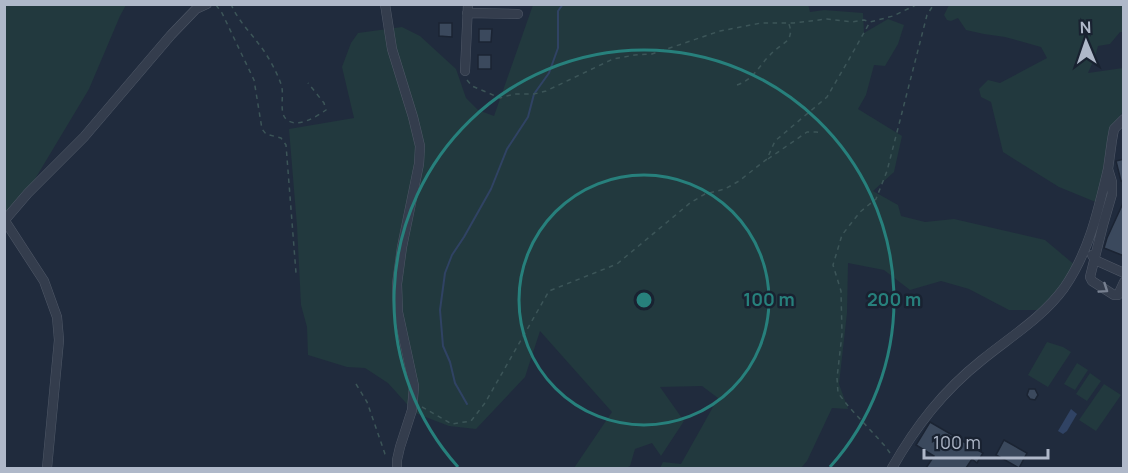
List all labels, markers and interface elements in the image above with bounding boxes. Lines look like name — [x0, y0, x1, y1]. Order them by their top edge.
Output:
north arrow — [1056, 12, 1116, 72]
text: N — [1079, 16, 1092, 38]
one-way arrow — [1097, 282, 1108, 293]
text: 100 m — [743, 287, 795, 311]
text: 200 m — [867, 287, 921, 311]
centre of rings — [634, 290, 654, 310]
scale bar — [924, 422, 1048, 460]
text: 100 m — [933, 430, 981, 454]

